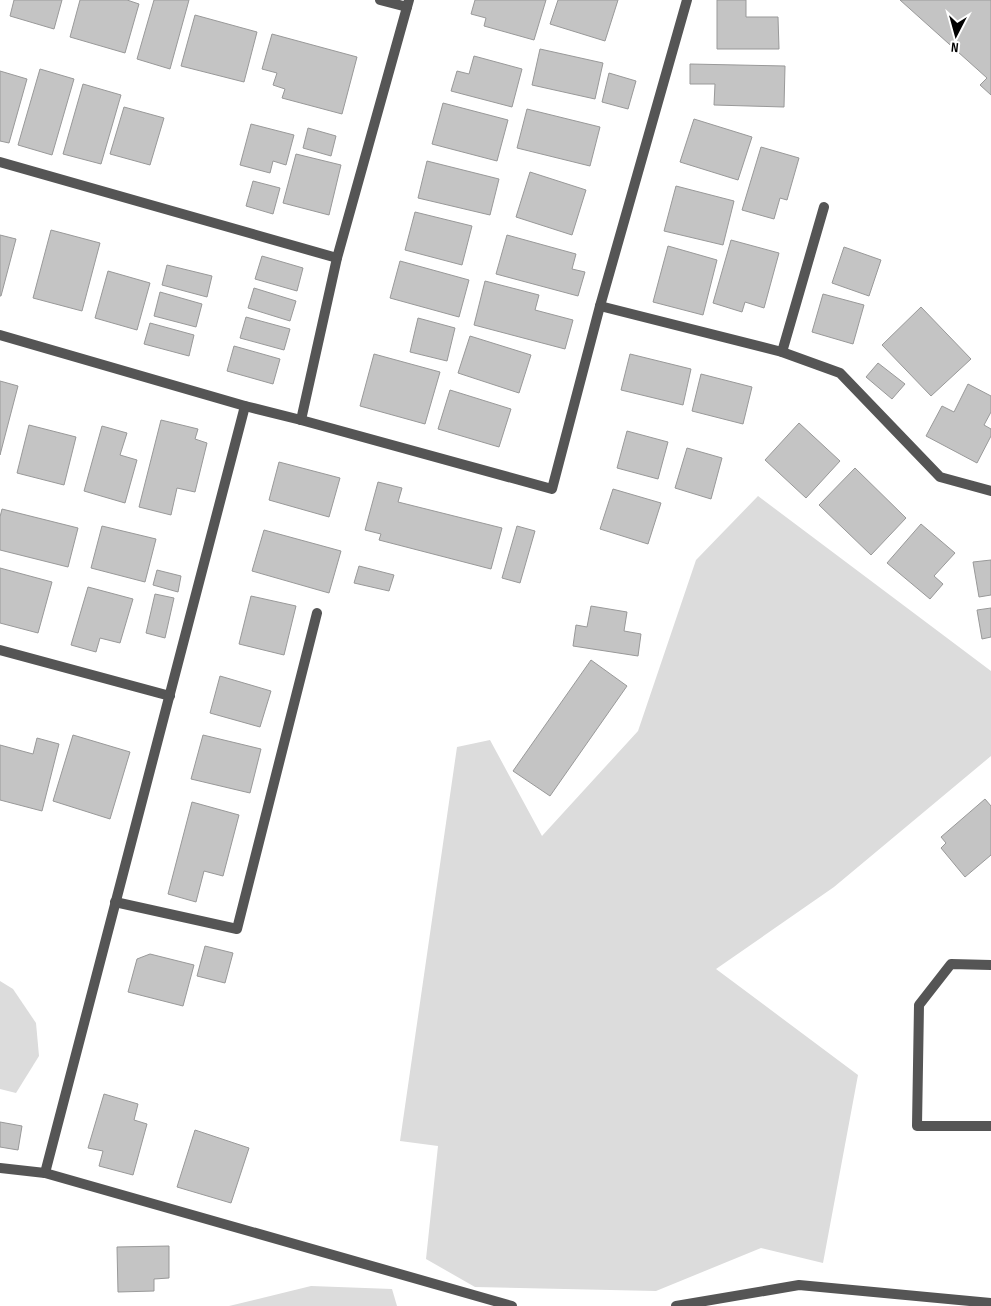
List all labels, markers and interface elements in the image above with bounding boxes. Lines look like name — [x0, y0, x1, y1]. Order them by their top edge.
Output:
north arrow — [931, 10, 981, 60]
text: N — [950, 39, 959, 56]

